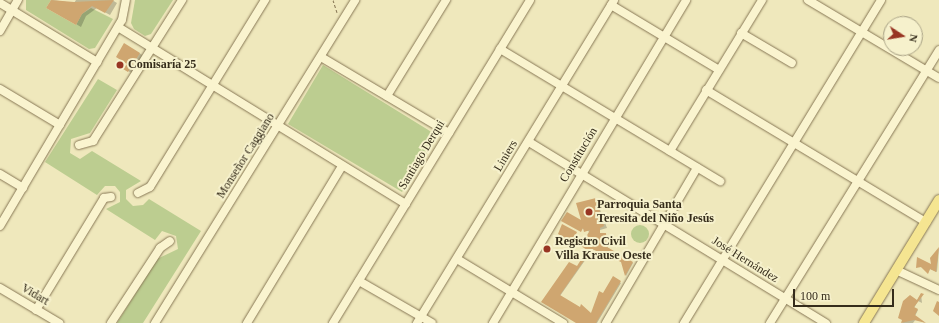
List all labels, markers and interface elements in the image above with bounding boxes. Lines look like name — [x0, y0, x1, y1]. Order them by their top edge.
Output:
north arrow — [883, 16, 923, 56]
text: N — [907, 33, 920, 43]
place label: Comisaría 25 — [128, 58, 196, 72]
marker: Comisaría 25 — [115, 60, 125, 70]
street label: Monseñor Caggiano — [214, 111, 278, 201]
street label: Santiago Derqui — [396, 118, 448, 192]
street label: Constitución — [557, 125, 601, 185]
street label: Liniers — [491, 138, 521, 174]
place label: Parroquia Santa Teresita del Niño Jesús — [597, 198, 714, 226]
marker: Parroquia Santa Teresita del Niño Jesús — [584, 207, 594, 217]
street label: José Hernández — [709, 234, 781, 286]
place label: Registro Civil Villa Krause Oeste — [555, 235, 651, 263]
marker: Registro Civil Villa Krause Oeste — [542, 244, 552, 254]
street label: Vidart — [18, 281, 52, 309]
scale bar — [795, 281, 896, 307]
text: 100 m — [800, 289, 830, 303]

